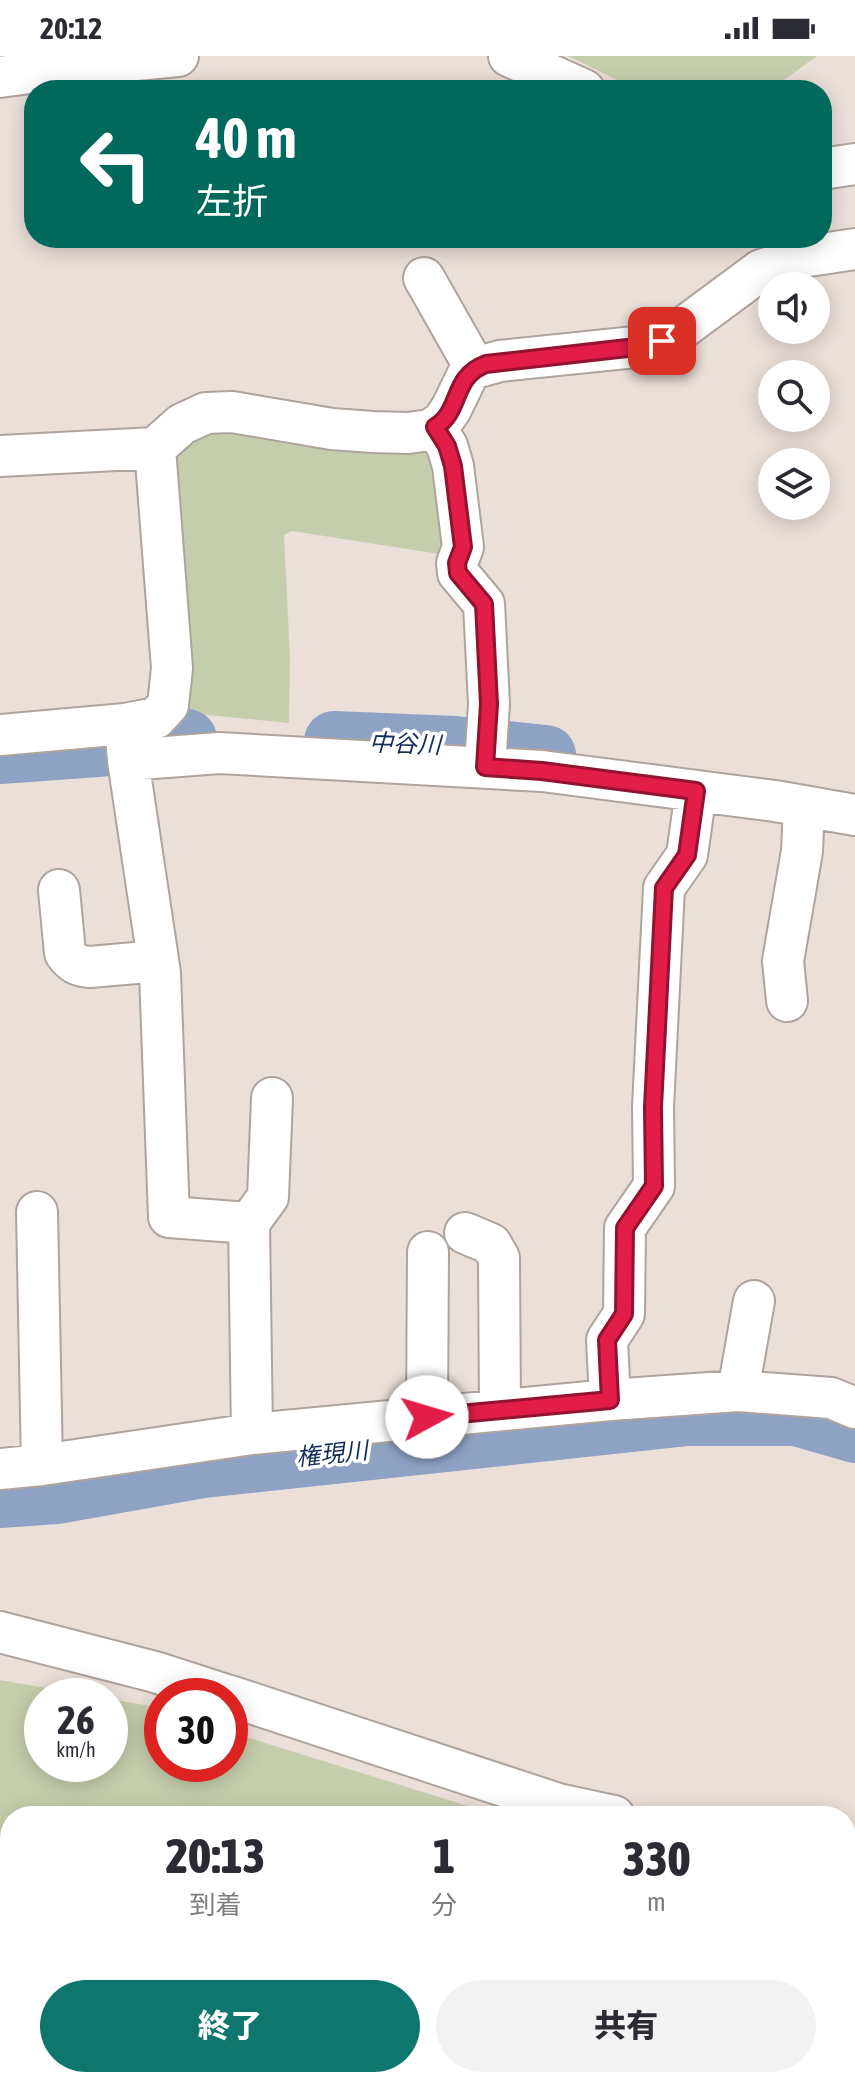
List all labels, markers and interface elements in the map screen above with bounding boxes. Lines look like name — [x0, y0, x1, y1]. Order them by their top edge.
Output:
text: 20:12 — [40, 11, 102, 45]
text: 40 m — [196, 106, 297, 170]
icon: left — [64, 112, 168, 216]
text: 左折 — [196, 180, 268, 222]
map controls — [758, 272, 830, 520]
button: sound — [758, 272, 830, 344]
pin — [628, 307, 696, 375]
icon: arrive — [640, 319, 684, 363]
button: search — [758, 360, 830, 432]
button: layers — [758, 448, 830, 520]
water label: 中谷川 — [369, 729, 444, 758]
position arrow — [385, 1375, 469, 1459]
water label: 権現川 — [295, 1436, 372, 1471]
speed limit sign: 30 — [144, 1678, 248, 1782]
text: 26 — [57, 1697, 95, 1742]
text: km/h — [56, 1738, 96, 1761]
text: 20:13 — [166, 1828, 265, 1883]
text: 1 — [433, 1828, 455, 1883]
text: 330 — [623, 1831, 690, 1886]
text: m — [647, 1887, 666, 1917]
text: 到着 — [189, 1890, 242, 1920]
text: 分 — [431, 1890, 457, 1920]
button: 終了 — [40, 1980, 420, 2072]
button: 共有 — [436, 1980, 816, 2072]

